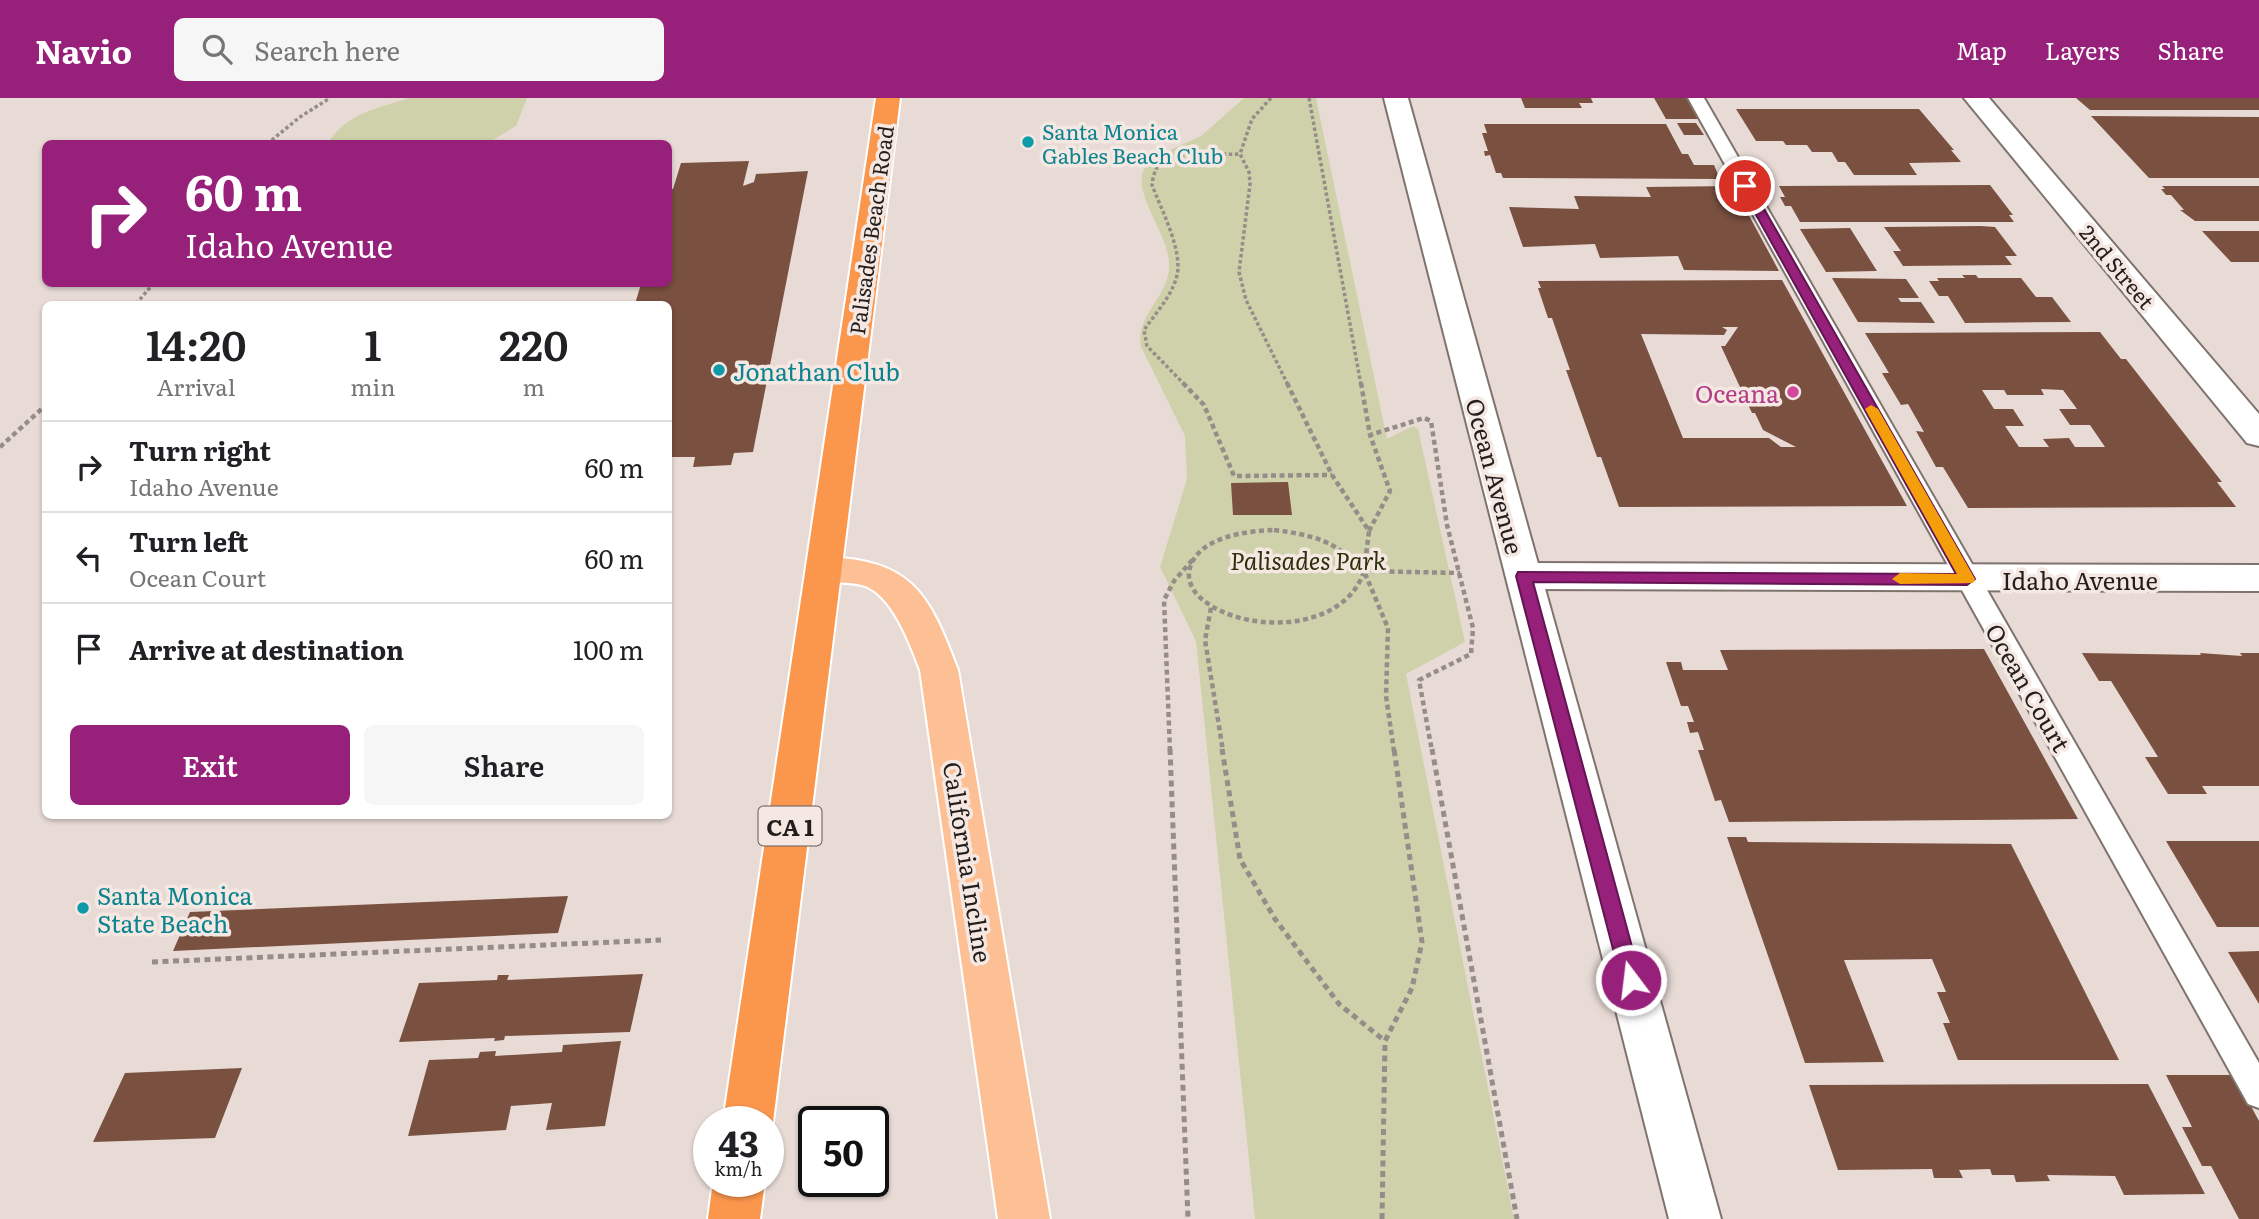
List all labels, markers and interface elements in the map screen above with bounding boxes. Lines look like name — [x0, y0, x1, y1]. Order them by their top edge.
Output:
search box — [174, 18, 664, 81]
text: Navio — [35, 25, 132, 74]
icon: search — [198, 30, 236, 68]
text: Search here — [254, 30, 400, 69]
text: Map — [1956, 32, 2007, 67]
text: Layers — [2045, 32, 2119, 67]
text: Share — [2157, 32, 2224, 67]
place label: Santa Monica Gables Beach Club — [1042, 115, 1223, 170]
street label: Palisades Beach Road — [840, 123, 900, 337]
marker: Santa Monica Gables Beach Club — [1020, 134, 1036, 150]
text: 60 m — [185, 153, 302, 226]
pin — [1715, 156, 1775, 216]
icon: arrive — [1726, 167, 1764, 205]
icon: right — [70, 168, 161, 259]
street label: 2nd Street — [2073, 217, 2163, 315]
text: Idaho Avenue — [185, 220, 393, 268]
text: 14:20 — [146, 312, 247, 374]
text: 1 — [364, 312, 381, 374]
text: 220 — [499, 312, 568, 374]
place label: Jonathan Club — [733, 353, 900, 388]
marker: Jonathan Club — [711, 362, 727, 378]
text: Arrival — [157, 369, 235, 403]
text: min — [350, 369, 395, 403]
text: m — [523, 369, 545, 403]
place label: Oceana — [1695, 375, 1779, 410]
marker: Oceana — [1785, 384, 1801, 400]
street label: Ocean Avenue — [1458, 394, 1534, 558]
text: Turn right — [129, 430, 271, 469]
text: 60 m — [585, 447, 644, 486]
icon: right — [70, 448, 108, 486]
text: Idaho Avenue — [129, 469, 279, 503]
text: Turn left — [129, 521, 248, 560]
text: 60 m — [585, 538, 644, 577]
icon: left — [70, 539, 108, 577]
park label: Palisades Park — [1230, 542, 1387, 577]
text: Ocean Court — [129, 560, 266, 594]
street label: Idaho Avenue — [2002, 562, 2158, 597]
street label: Ocean Court — [1978, 616, 2080, 758]
text: Arrive at destination — [129, 629, 404, 668]
text: 100 m — [573, 629, 644, 668]
icon: arrive — [70, 630, 108, 668]
button: Exit — [70, 725, 350, 805]
button: Share — [364, 725, 644, 805]
street label: California Incline — [936, 759, 1002, 965]
road number: CA 1 — [758, 806, 822, 846]
place label: Santa Monica State Beach — [97, 877, 252, 940]
marker: Santa Monica State Beach — [75, 900, 91, 916]
position arrow — [1594, 943, 1668, 1017]
speed limit sign: 50 — [798, 1106, 889, 1197]
text: 43 — [718, 1116, 759, 1168]
text: km/h — [715, 1155, 762, 1182]

